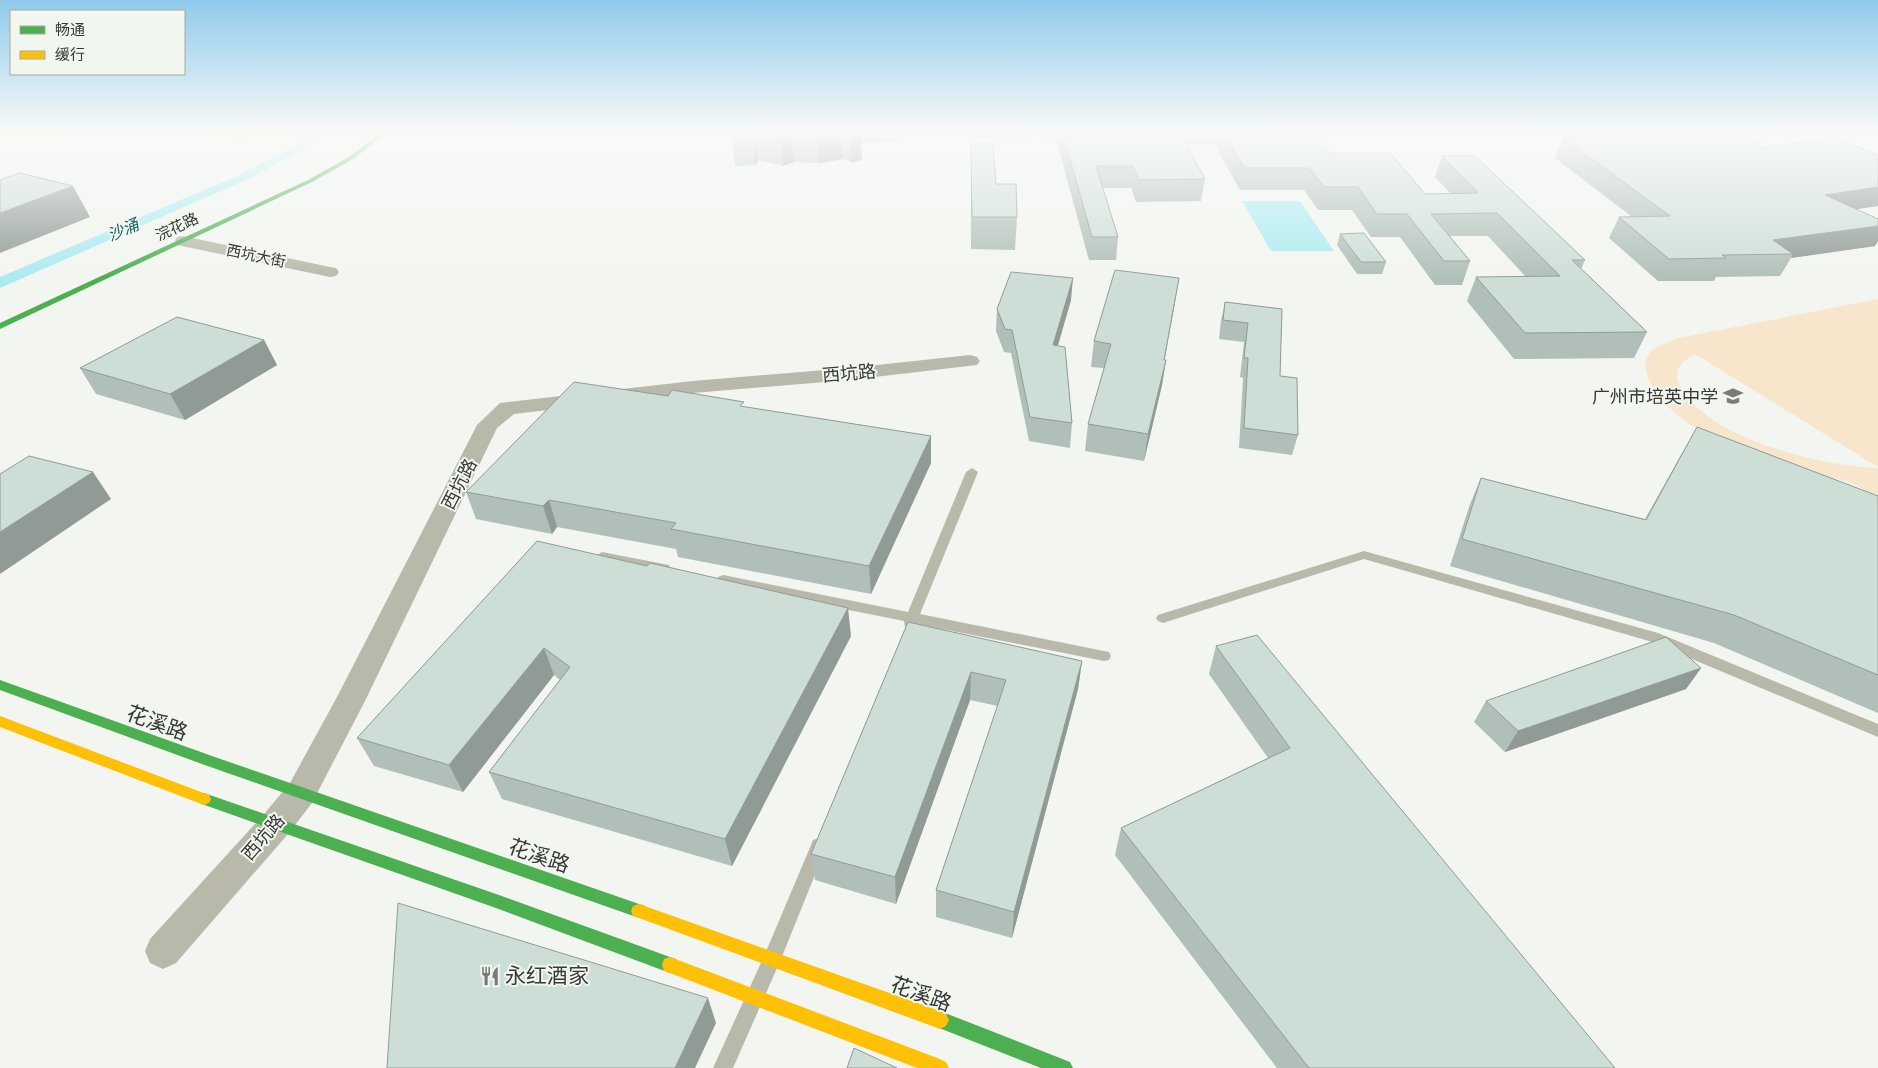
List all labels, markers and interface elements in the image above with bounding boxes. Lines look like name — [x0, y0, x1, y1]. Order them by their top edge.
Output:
legend — [10, 10, 185, 75]
text: 畅通 — [55, 21, 85, 39]
text: 缓行 — [55, 46, 85, 64]
street label: 浣花路 — [153, 209, 201, 245]
water label: 沙涌 — [105, 214, 143, 245]
street label: 西坑大街 — [225, 241, 287, 271]
street label: 西坑路 — [821, 360, 877, 386]
school or university icon: 广州市培英中学 — [1722, 385, 1744, 407]
place label: 广州市培英中学 — [1592, 386, 1718, 407]
street label: 西坑路 — [437, 455, 481, 513]
street label: 花溪路 — [123, 701, 191, 745]
street label: 西坑路 — [237, 810, 289, 864]
street label: 花溪路 — [505, 834, 573, 878]
place label: 永红酒家 — [505, 964, 589, 988]
restaurant icon: 永红酒家 — [479, 965, 501, 987]
street label: 花溪路 — [887, 972, 955, 1016]

